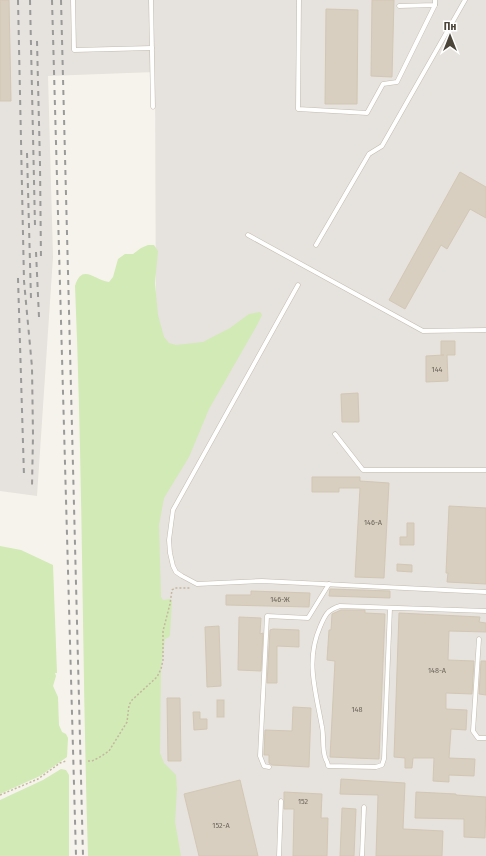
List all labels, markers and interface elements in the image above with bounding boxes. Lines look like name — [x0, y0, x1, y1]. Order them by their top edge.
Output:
north arrow — [430, 16, 470, 56]
text: Пн — [444, 20, 456, 33]
house number: 144 — [432, 365, 443, 374]
house number: 146-А — [364, 518, 383, 527]
house number: 146-Ж — [270, 595, 290, 604]
house number: 148-А — [428, 666, 447, 675]
house number: 148 — [352, 705, 363, 714]
house number: 152 — [298, 797, 309, 806]
house number: 152-А — [212, 821, 230, 830]

